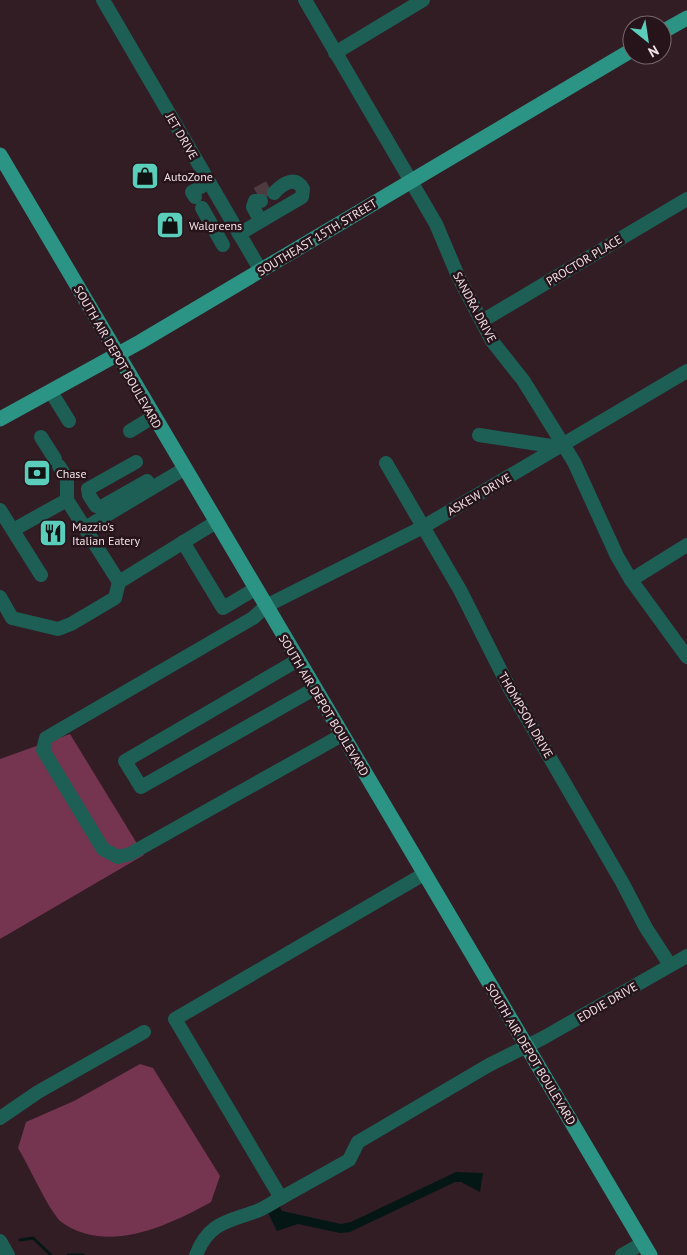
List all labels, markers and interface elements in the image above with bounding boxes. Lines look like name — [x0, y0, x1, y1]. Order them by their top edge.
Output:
north arrow — [622, 15, 672, 65]
text: N — [645, 41, 662, 61]
street label: JET DRIVE — [162, 109, 201, 162]
shop icon: AutoZone — [130, 161, 160, 191]
place label: AutoZone — [164, 169, 213, 184]
street label: SOUTHEAST 15TH STREET — [254, 195, 380, 279]
shop icon: Walgreens — [155, 210, 185, 240]
place label: Walgreens — [189, 218, 242, 233]
street label: PROCTOR PLACE — [543, 232, 625, 288]
street label: SANDRA DRIVE — [450, 269, 500, 345]
street label: SOUTH AIR DEPOT BOULEVARD — [71, 283, 165, 431]
bank icon: Chase — [22, 458, 52, 488]
place label: Chase — [56, 466, 87, 481]
street label: ASKEW DRIVE — [444, 470, 514, 518]
restaurant icon: Mazzio's Italian Eatery — [38, 518, 68, 548]
place label: Mazzio's Italian Eatery — [72, 519, 140, 548]
street label: SOUTH AIR DEPOT BOULEVARD — [276, 631, 372, 779]
street label: THOMPSON DRIVE — [495, 669, 557, 761]
street label: EDDIE DRIVE — [574, 979, 640, 1025]
street label: SOUTH AIR DEPOT BOULEVARD — [483, 980, 579, 1128]

